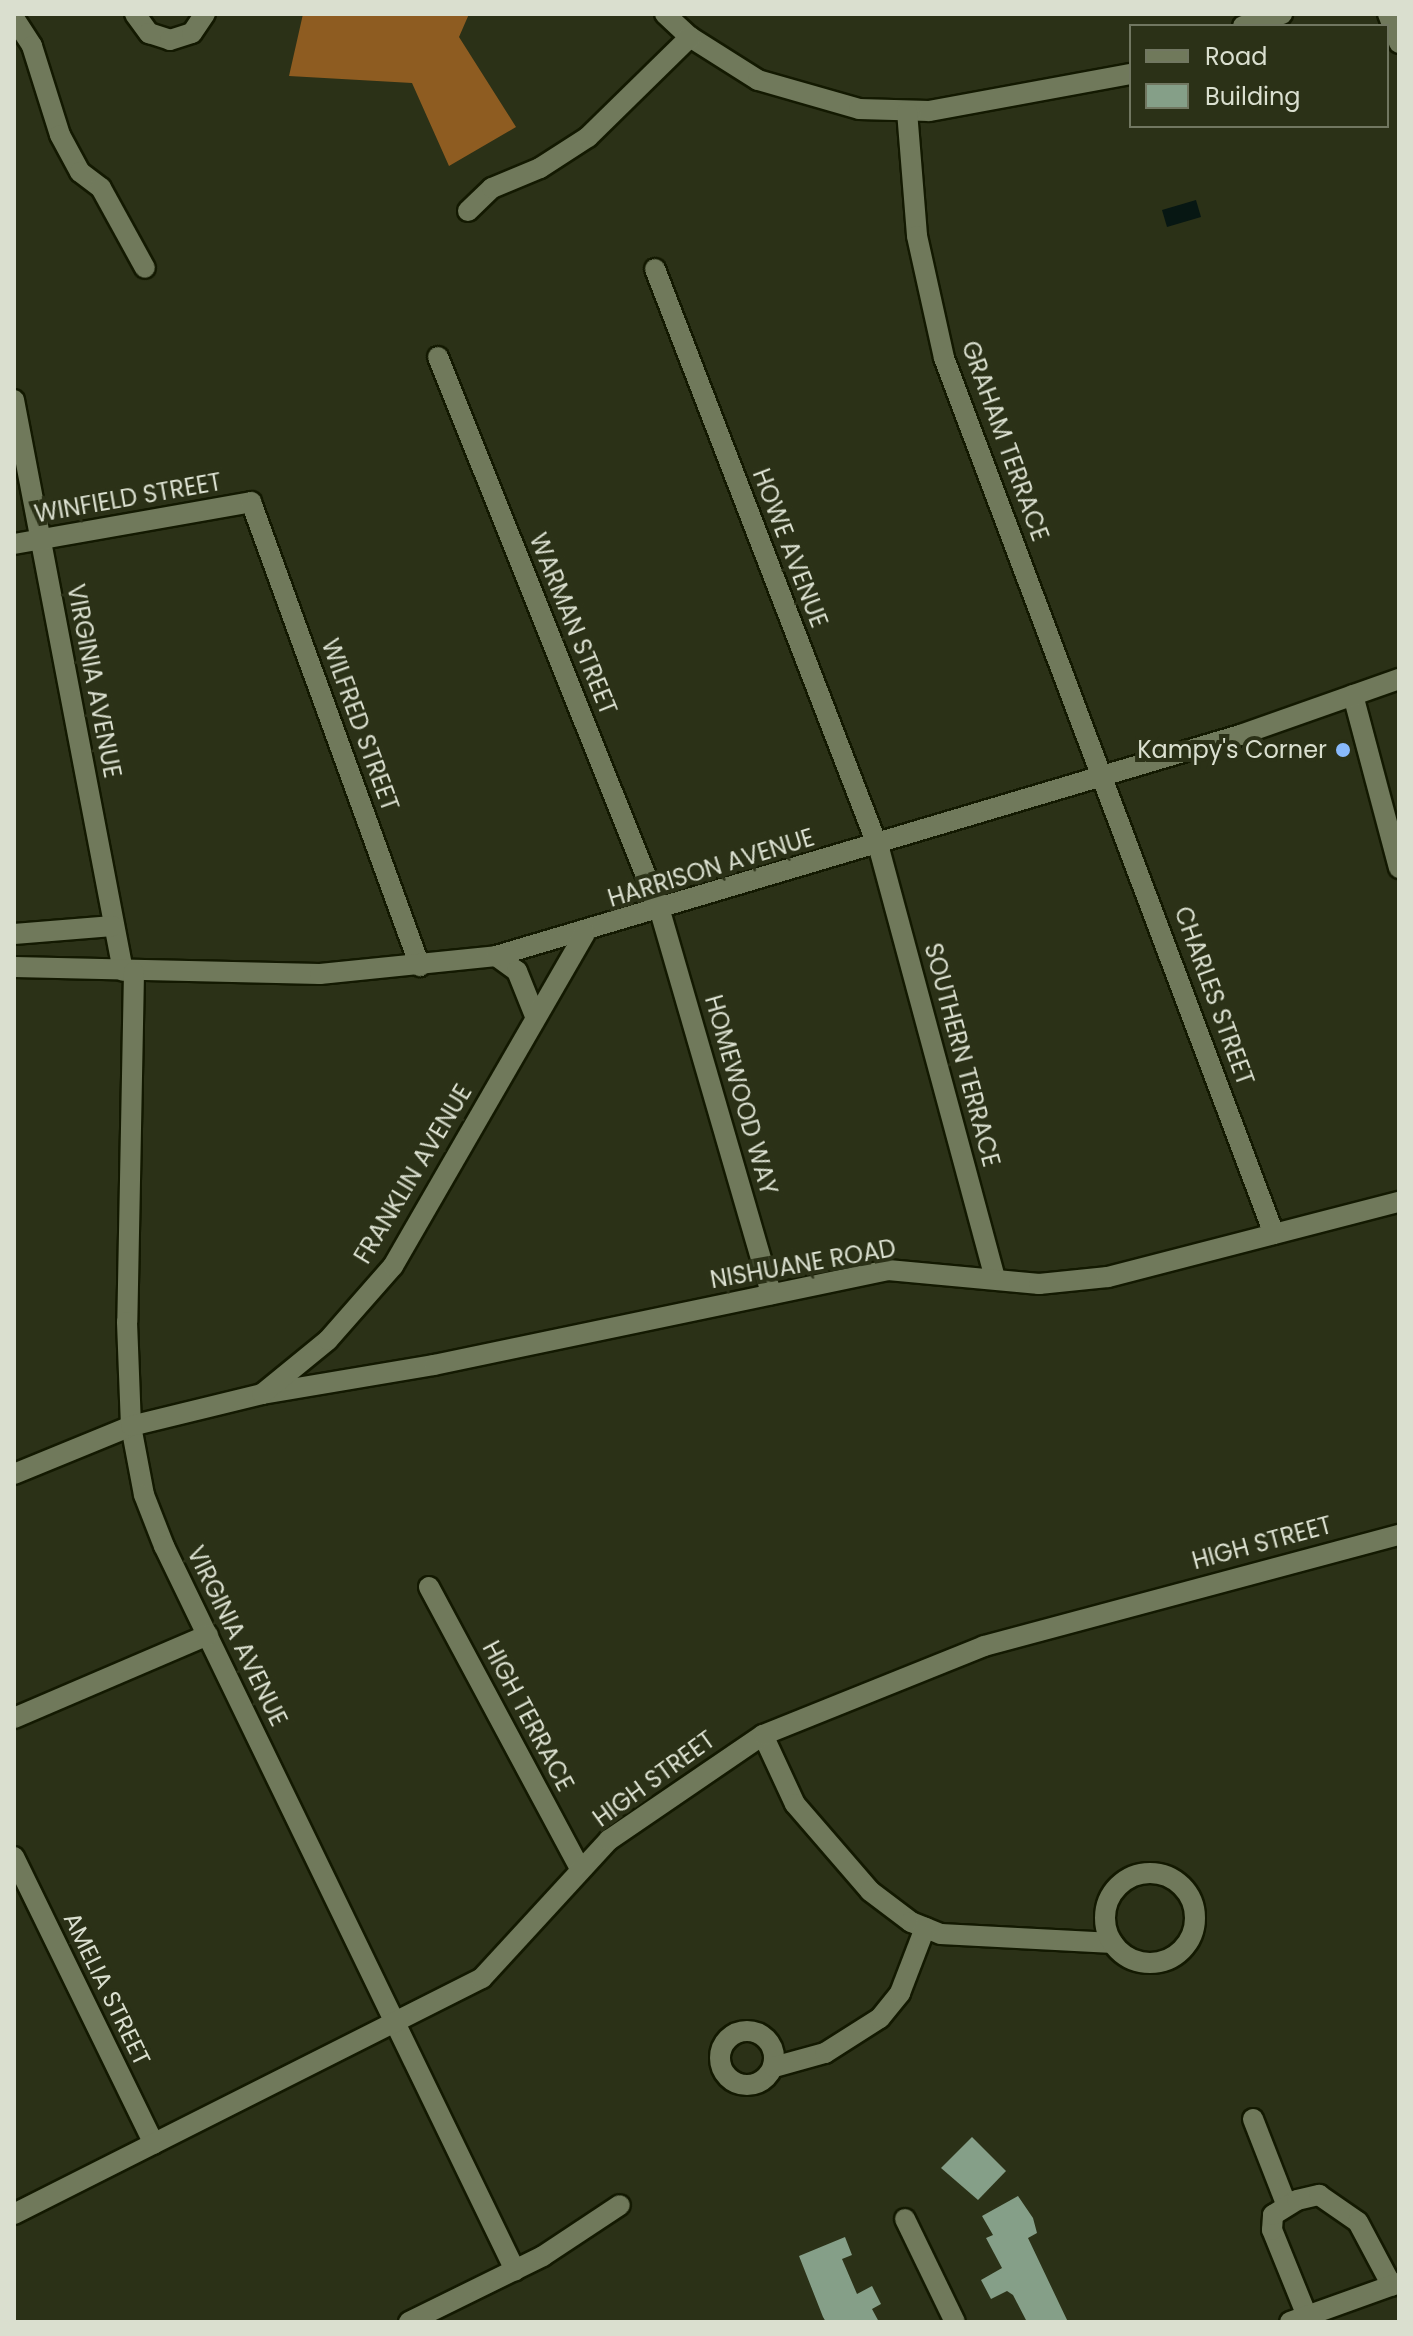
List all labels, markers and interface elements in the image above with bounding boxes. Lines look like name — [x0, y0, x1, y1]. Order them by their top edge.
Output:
legend — [1129, 24, 1389, 128]
text: Road — [1205, 40, 1267, 73]
text: Building — [1205, 80, 1301, 113]
street label: GRAHAM TERRACE — [955, 337, 1055, 545]
street label: HOWE AVENUE — [747, 465, 833, 631]
street label: WINFIELD STREET — [32, 467, 224, 529]
street label: WARMAN STREET — [523, 529, 623, 719]
street label: VIRGINIA AVENUE — [61, 582, 127, 780]
street label: WILFRED STREET — [315, 635, 405, 815]
place label: Kampy's Corner — [1137, 736, 1327, 764]
marker: Kampy's Corner — [1334, 741, 1352, 759]
street label: HARRISON AVENUE — [604, 823, 818, 913]
street label: CHARLES STREET — [1168, 903, 1260, 1089]
street label: SOUTHERN TERRACE — [918, 940, 1006, 1170]
street label: HOMEWOOD WAY — [699, 992, 783, 1198]
street label: FRANKLIN AVENUE — [348, 1079, 478, 1269]
street label: NISHUANE ROAD — [708, 1233, 898, 1295]
street label: HIGH STREET — [1189, 1511, 1335, 1575]
street label: VIRGINIA AVENUE — [181, 1541, 293, 1731]
street label: HIGH TERRACE — [476, 1636, 580, 1796]
street label: HIGH STREET — [588, 1725, 720, 1833]
street label: AMELIA STREET — [57, 1908, 157, 2070]

